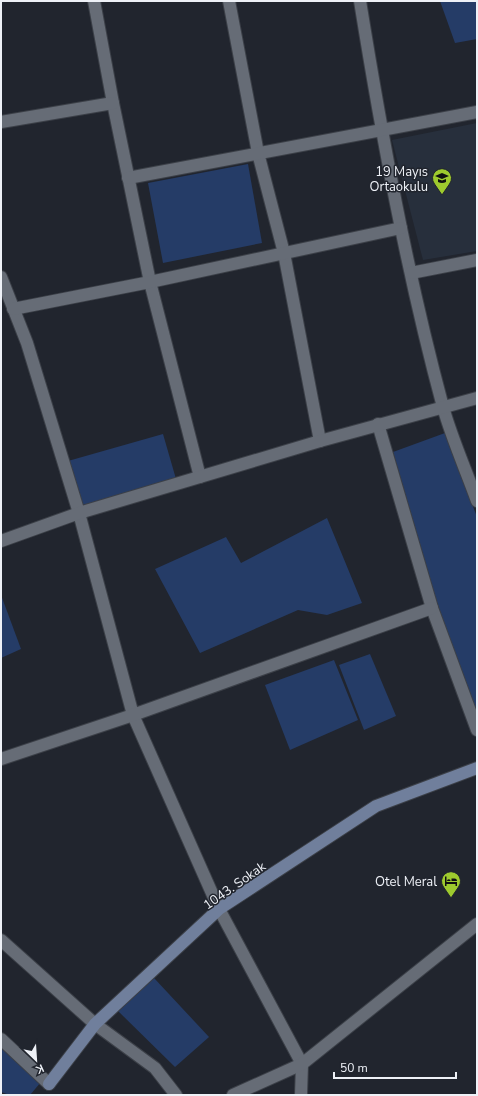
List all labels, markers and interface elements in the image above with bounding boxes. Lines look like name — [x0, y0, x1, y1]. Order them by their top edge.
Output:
place label: 19 Mayıs Ortaokulu — [369, 163, 428, 196]
school or university icon: 19 Mayıs Ortaokulu — [431, 167, 453, 195]
street label: 1043. Sokak — [200, 857, 270, 914]
hotel icon: Otel Meral — [440, 870, 462, 898]
place label: Otel Meral — [375, 873, 437, 891]
north arrow — [16, 1040, 56, 1080]
scale bar — [334, 1054, 456, 1080]
text: K — [33, 1060, 46, 1077]
text: 50 m — [340, 1060, 368, 1076]

